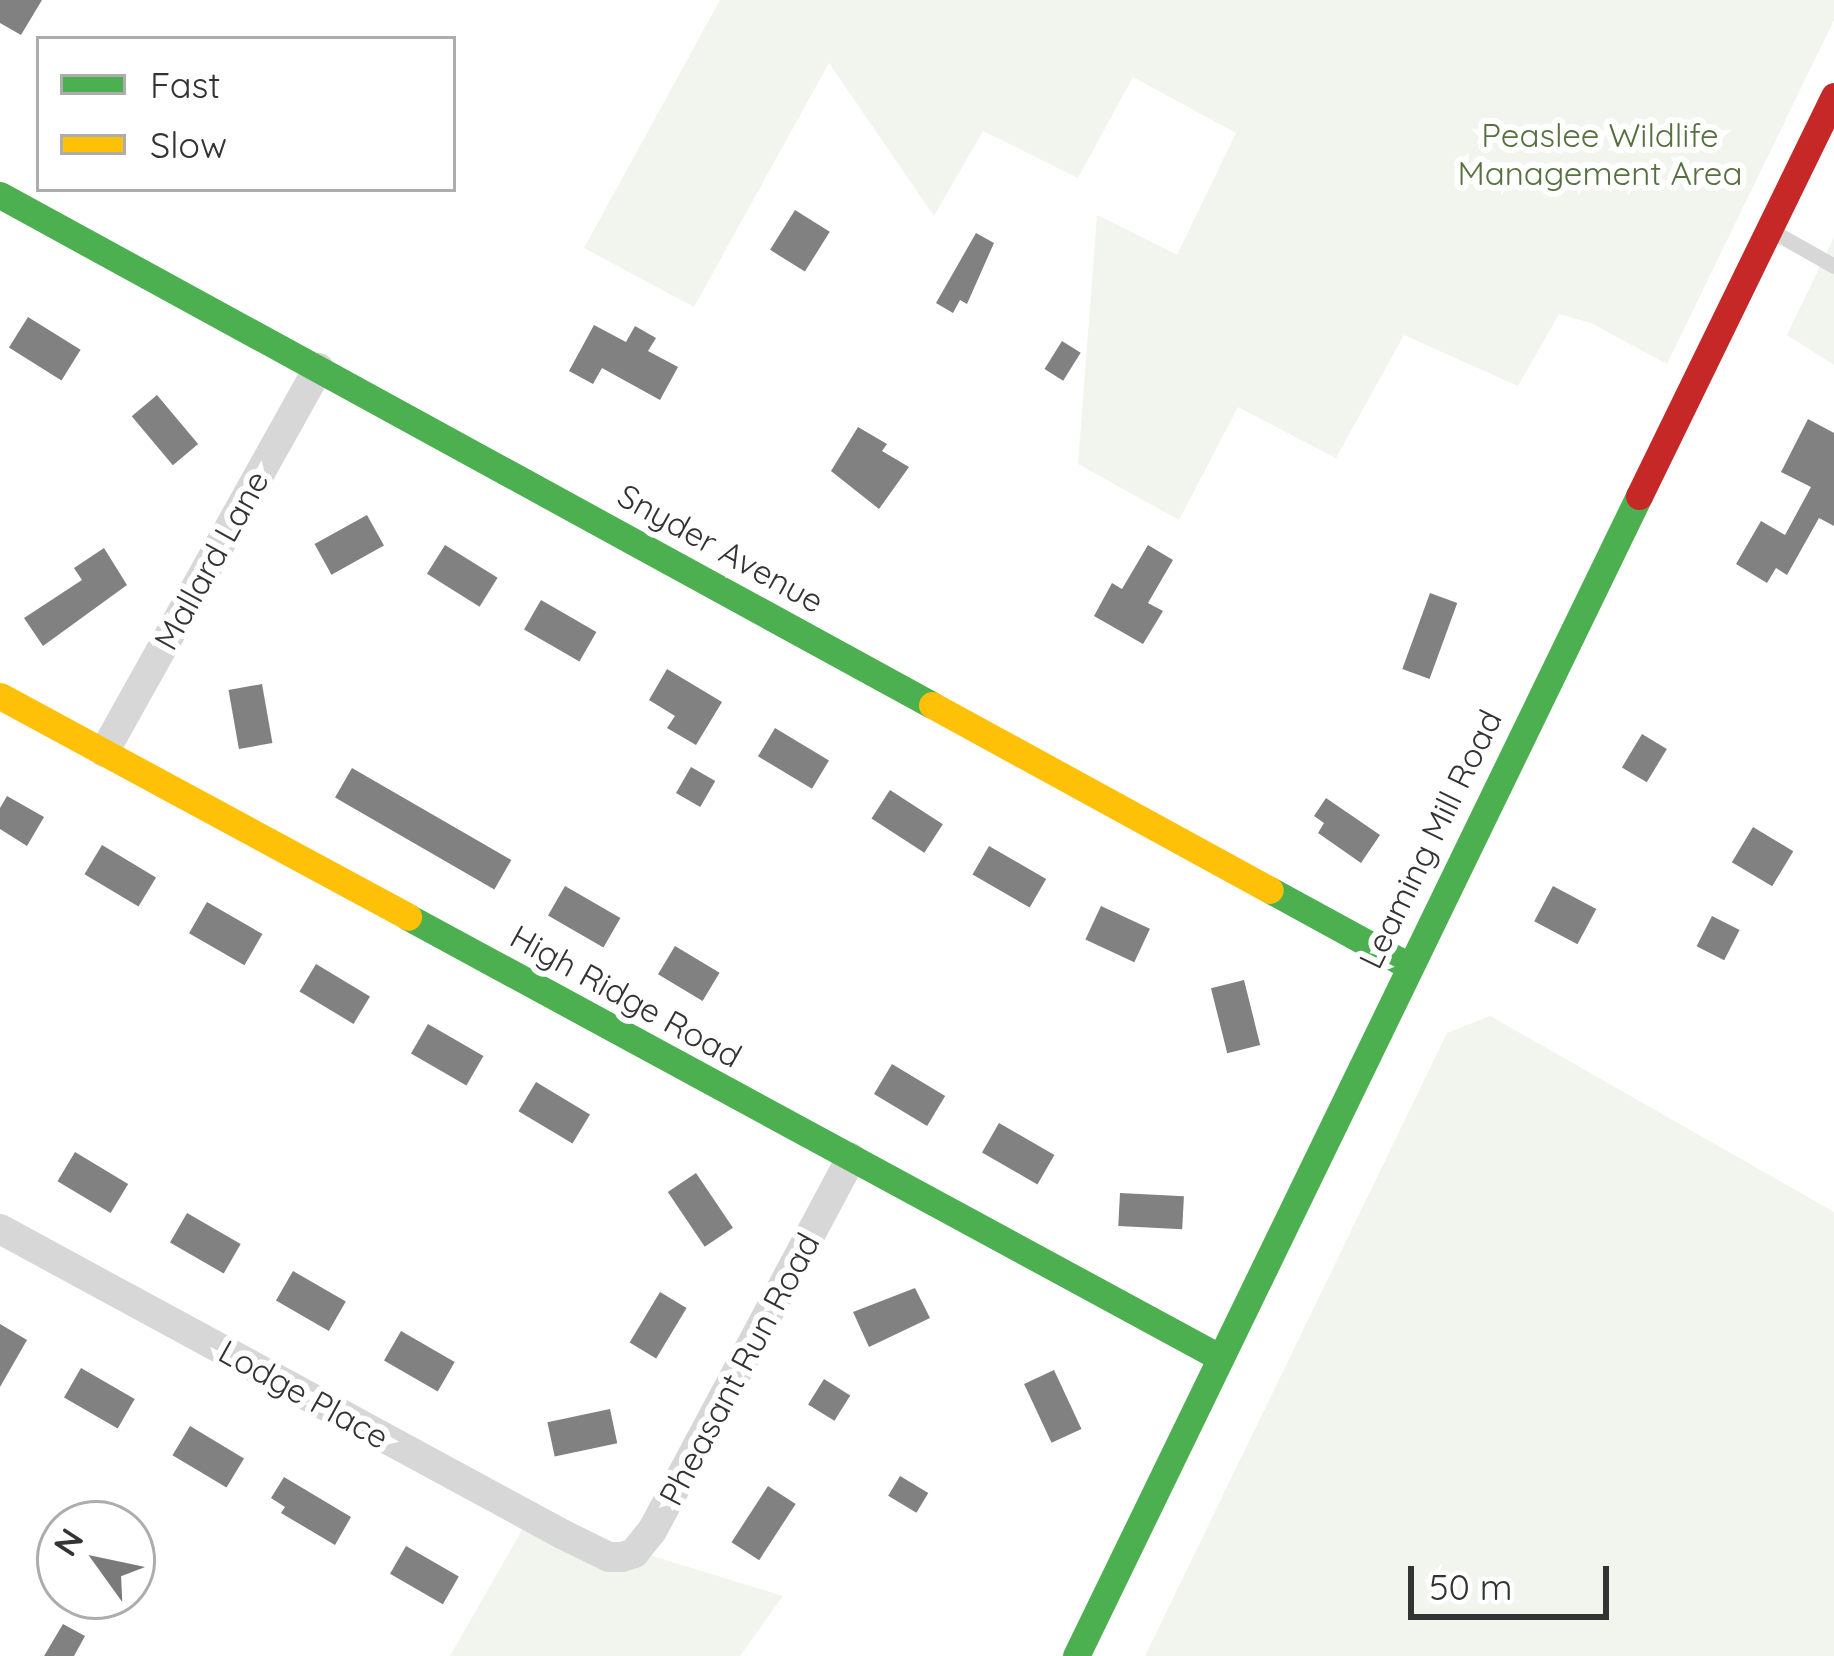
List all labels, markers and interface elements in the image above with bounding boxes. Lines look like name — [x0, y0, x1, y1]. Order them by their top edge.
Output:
legend — [36, 36, 456, 192]
text: Fast — [150, 62, 221, 107]
park label: Peaslee Wildlife Management Area — [1457, 115, 1743, 193]
text: Slow — [150, 122, 227, 167]
street label: Mallard Lane — [146, 463, 276, 657]
street label: Snyder Avenue — [611, 475, 831, 621]
street label: Leaming Mill Road — [1350, 703, 1510, 975]
street label: High Ridge Road — [504, 916, 748, 1076]
street label: Pheasant Run Road — [650, 1226, 828, 1512]
street label: Lodge Place — [212, 1331, 396, 1457]
north arrow — [36, 1500, 156, 1620]
text: N — [44, 1520, 92, 1563]
scale bar — [1414, 1542, 1615, 1616]
text: 50 m — [1429, 1564, 1513, 1609]

